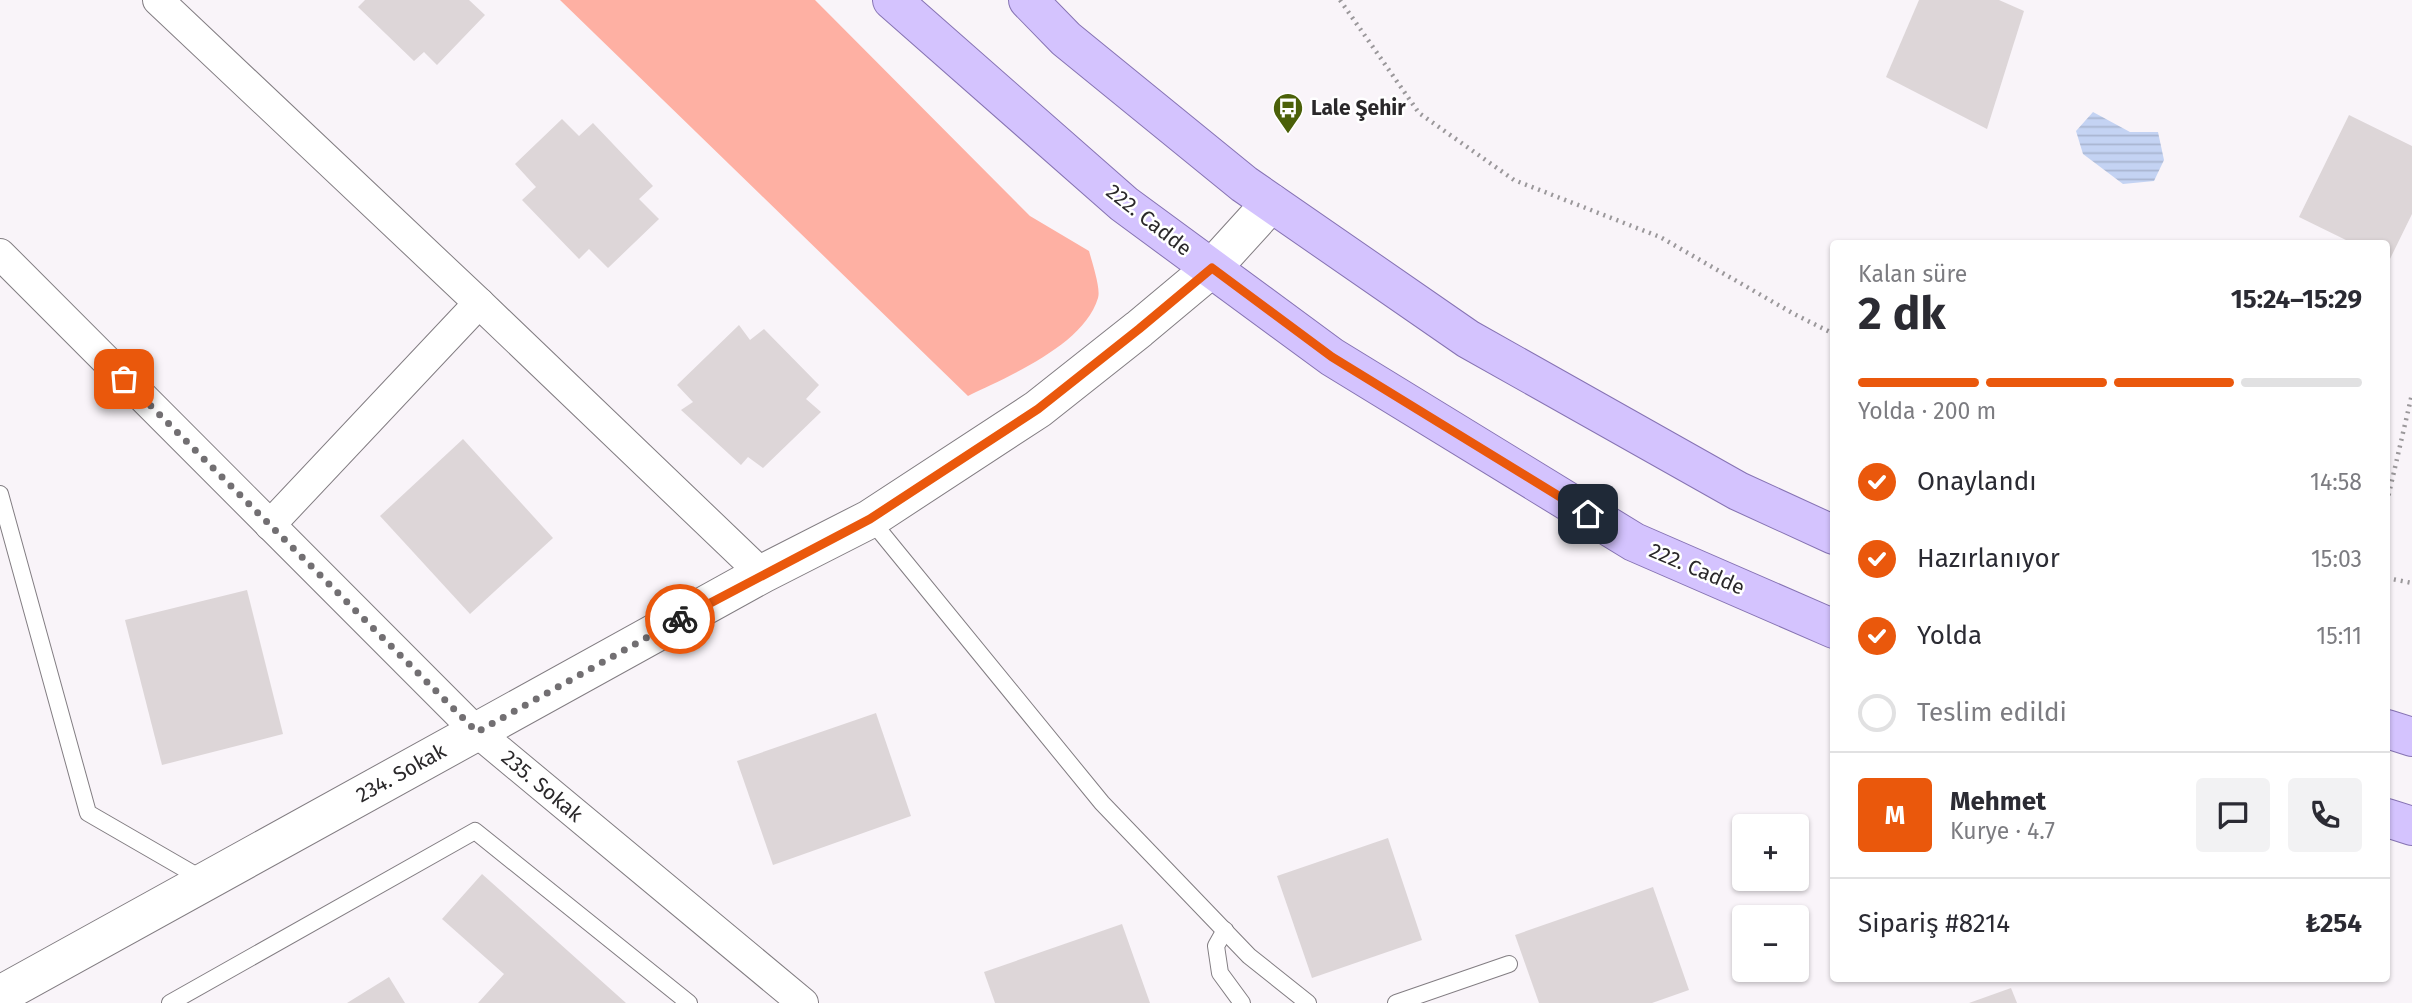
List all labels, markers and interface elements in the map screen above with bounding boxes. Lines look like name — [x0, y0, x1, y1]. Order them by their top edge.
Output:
bus stop icon: Lale Şehir — [1271, 91, 1305, 135]
place label: Lale Şehir — [1311, 95, 1406, 121]
street label: 222. Cadde — [1101, 179, 1197, 261]
text: Kalan süre — [1858, 260, 1967, 288]
text: 15:24–15:29 — [2231, 284, 2362, 315]
text: 2 dk — [1858, 286, 1946, 341]
pin — [94, 349, 154, 409]
icon: bag — [105, 360, 143, 398]
text: Yolda · 200 m — [1858, 397, 1996, 425]
icon: check — [1858, 463, 1896, 501]
text: Onaylandı — [1917, 466, 2037, 497]
text: 14:58 — [2310, 468, 2362, 496]
pin — [1558, 484, 1618, 544]
icon: home — [1569, 495, 1607, 533]
street label: 222. Cadde — [1645, 537, 1749, 601]
icon: check — [1858, 540, 1896, 578]
text: Hazırlanıyor — [1917, 543, 2060, 574]
text: 15:03 — [2311, 545, 2362, 573]
courier — [645, 584, 715, 654]
icon: bike — [661, 600, 699, 638]
icon: check — [1858, 617, 1896, 655]
text: Yolda — [1917, 620, 1982, 651]
text: 15:11 — [2316, 622, 2362, 650]
text: Teslim edildi — [1917, 697, 2067, 728]
street label: 234. Sokak — [352, 738, 451, 808]
street label: 235. Sokak — [496, 744, 588, 828]
button: chat — [2196, 778, 2270, 852]
button: phone — [2288, 778, 2362, 852]
text: Mehmet — [1950, 786, 2046, 817]
text: M — [1885, 800, 1905, 831]
map controls — [1732, 814, 1809, 982]
button: + — [1732, 814, 1809, 891]
text: Kurye · 4.7 — [1950, 817, 2055, 845]
button: − — [1732, 905, 1809, 982]
text: Sipariş #8214 — [1858, 908, 2010, 939]
text: ₺254 — [2305, 908, 2362, 939]

